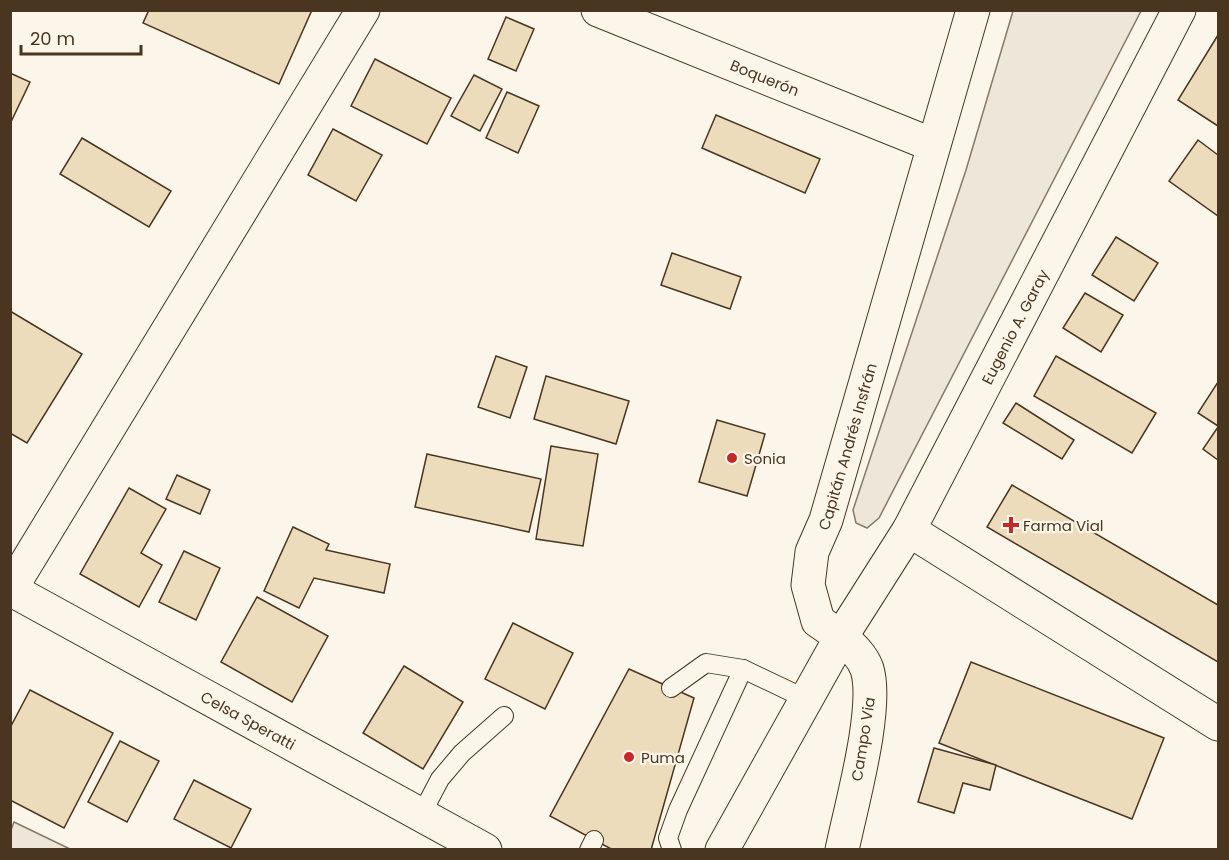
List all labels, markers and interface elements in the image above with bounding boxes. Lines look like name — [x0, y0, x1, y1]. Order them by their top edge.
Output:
scale bar — [21, 18, 141, 56]
text: 20 m — [30, 26, 75, 51]
street label: Boquerón — [727, 54, 803, 101]
street label: Eugenio A. Garay — [976, 265, 1053, 388]
street label: Capitán Andrés Insfrán — [812, 361, 881, 533]
place label: Sonia — [744, 448, 786, 469]
marker: Sonia — [725, 451, 739, 465]
place label: Farma Vial — [1023, 515, 1104, 536]
marker: Farma Vial — [1004, 518, 1018, 532]
street label: Celsa Speratti — [197, 685, 300, 755]
street label: Campo Via — [846, 695, 880, 783]
place label: Puma — [641, 747, 685, 768]
marker: Puma — [622, 750, 636, 764]

